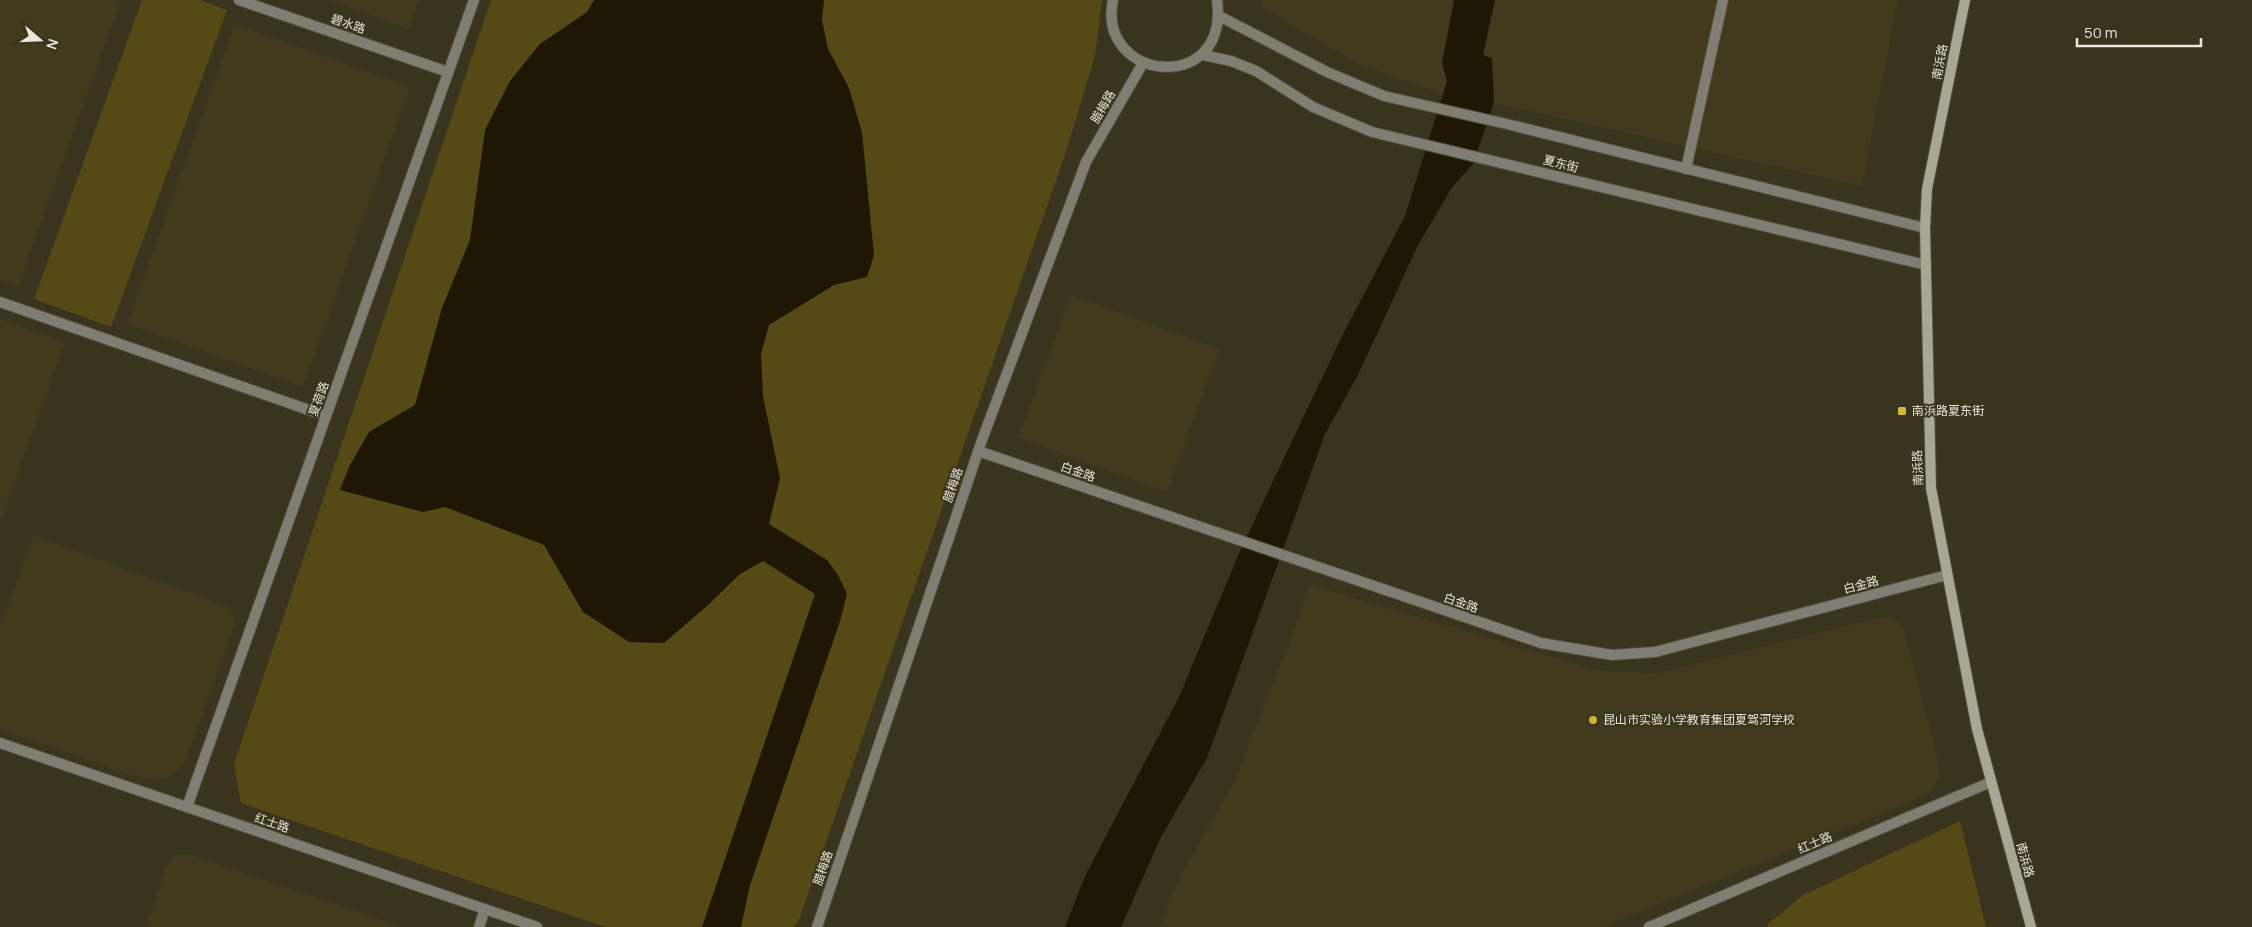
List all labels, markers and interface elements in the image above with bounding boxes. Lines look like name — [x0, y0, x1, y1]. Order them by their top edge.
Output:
street label: 碧水路 — [328, 10, 368, 37]
north arrow — [15, 15, 65, 65]
scale bar — [2077, 15, 2201, 47]
text: 50 m — [2084, 22, 2118, 43]
text: N — [42, 37, 63, 52]
street label: 南浜路 — [1928, 43, 1951, 81]
street label: 腊梅路 — [1086, 87, 1119, 127]
street label: 夏东街 — [1542, 151, 1581, 176]
street label: 夏荷路 — [304, 379, 333, 419]
place label: 南浜路夏东街 — [1912, 402, 1984, 419]
marker: 南浜路夏东街 — [1896, 405, 1908, 417]
street label: 南浜路 — [1908, 450, 1927, 486]
street label: 白金路 — [1058, 458, 1098, 485]
street label: 腊梅路 — [939, 465, 966, 505]
street label: 白金路 — [1841, 572, 1880, 597]
street label: 白金路 — [1441, 589, 1481, 616]
place label: 昆山市实验小学教育集团夏驾河学校 — [1603, 711, 1795, 728]
marker: 昆山市实验小学教育集团夏驾河学校 — [1587, 714, 1599, 726]
street label: 红士路 — [252, 809, 292, 836]
street label: 红士路 — [1795, 828, 1835, 857]
street label: 南浜路 — [2013, 840, 2038, 879]
street label: 腊梅路 — [809, 848, 836, 888]

